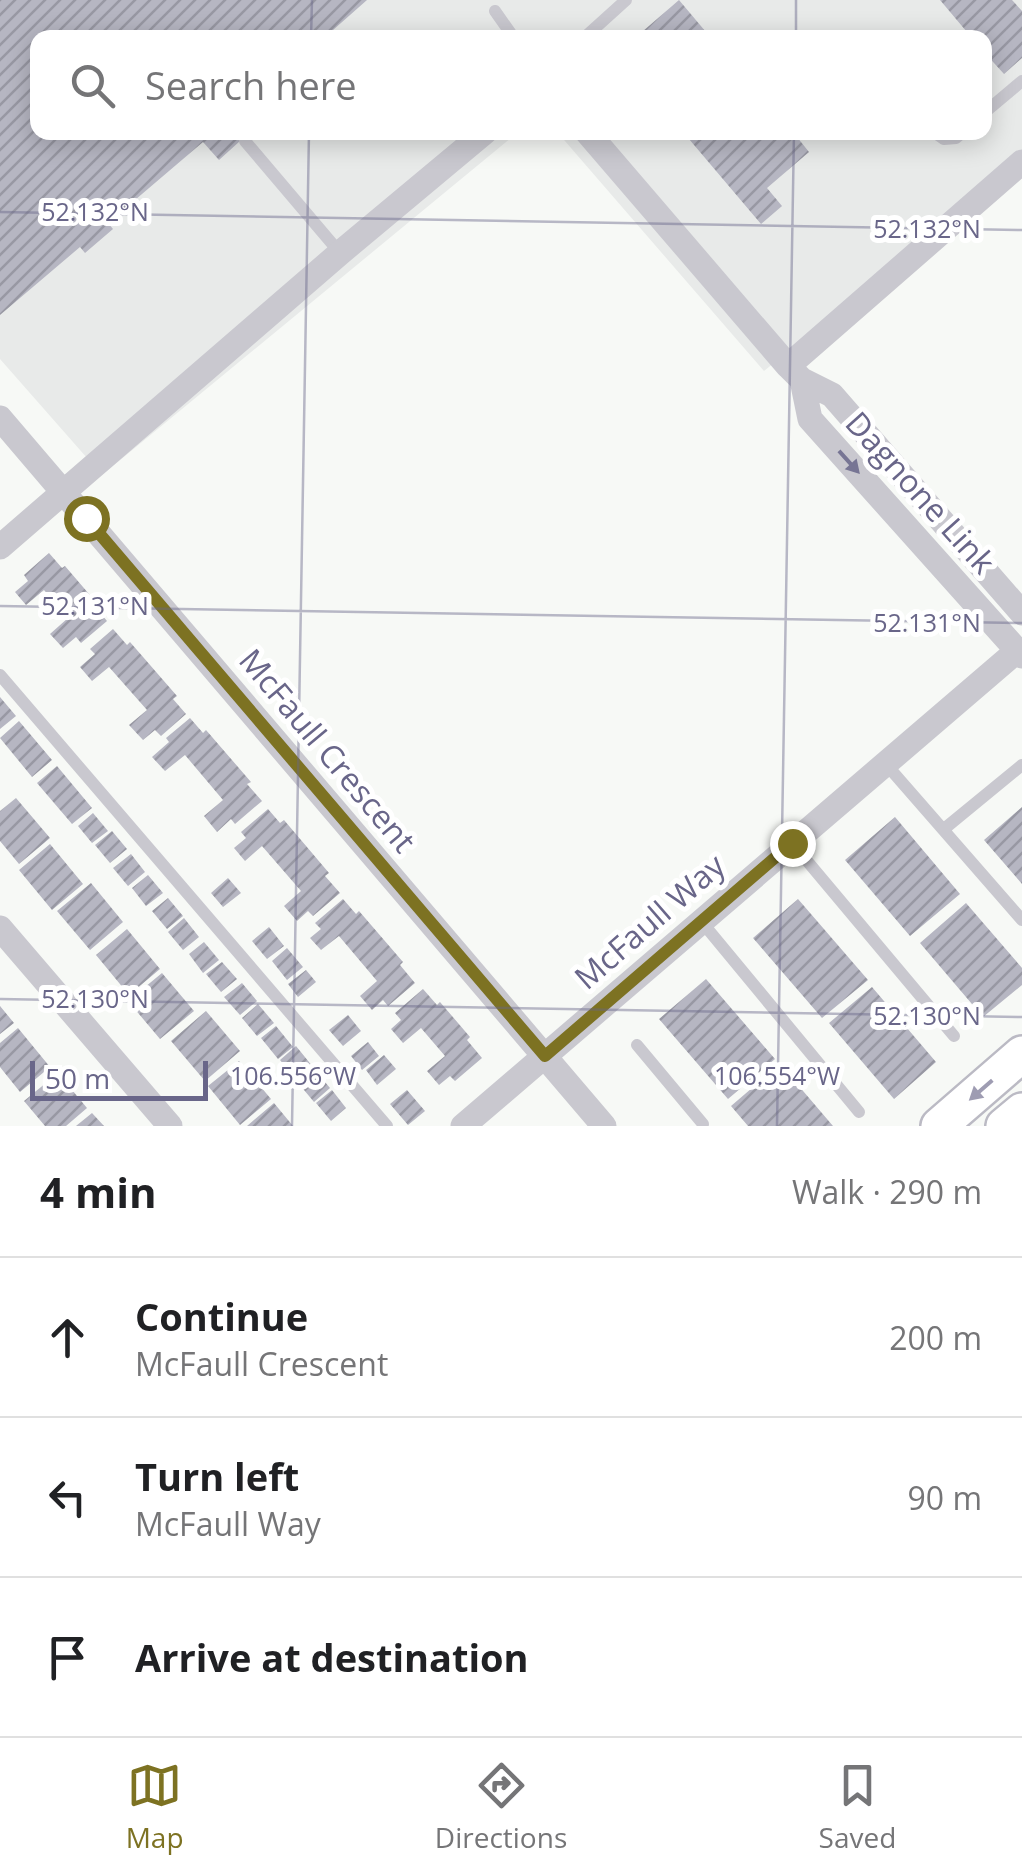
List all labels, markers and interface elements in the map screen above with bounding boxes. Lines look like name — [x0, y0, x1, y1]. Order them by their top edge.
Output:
search box — [30, 30, 992, 140]
icon: search — [65, 58, 120, 113]
text: Search here — [145, 59, 357, 111]
text: 52.132°N — [41, 194, 149, 228]
text: 52.132°N — [873, 211, 981, 245]
street label: Dagnone Link — [837, 402, 1006, 582]
one-way arrow — [837, 449, 859, 474]
route start — [64, 496, 110, 542]
text: 52.131°N — [41, 588, 149, 622]
text: 52.131°N — [873, 605, 981, 639]
street label: McFaull Crescent — [230, 639, 426, 861]
route end — [770, 821, 816, 867]
street label: McFaull Way — [565, 843, 734, 998]
text: 52.130°N — [41, 981, 149, 1015]
text: 52.130°N — [873, 998, 981, 1032]
scale bar — [30, 1056, 208, 1100]
text: 106.556°W — [230, 1058, 356, 1092]
text: 106.554°W — [714, 1058, 840, 1092]
text: 50 m — [45, 1059, 110, 1097]
one-way arrow — [968, 1078, 993, 1100]
text: 4 min — [40, 1163, 157, 1220]
text: Walk · 290 m — [792, 1170, 982, 1213]
text: Continue — [135, 1290, 308, 1342]
icon: ahead — [40, 1310, 95, 1365]
text: 200 m — [889, 1316, 982, 1359]
text: McFaull Crescent — [135, 1342, 388, 1385]
text: Turn left — [135, 1450, 299, 1502]
icon: left — [40, 1470, 95, 1525]
text: 90 m — [907, 1476, 982, 1519]
text: McFaull Way — [135, 1502, 321, 1545]
icon: arrive — [40, 1630, 95, 1685]
text: Arrive at destination — [135, 1631, 529, 1683]
tab: Map — [126, 1758, 184, 1856]
tab: Directions — [435, 1758, 567, 1856]
tab: Saved — [819, 1758, 896, 1856]

